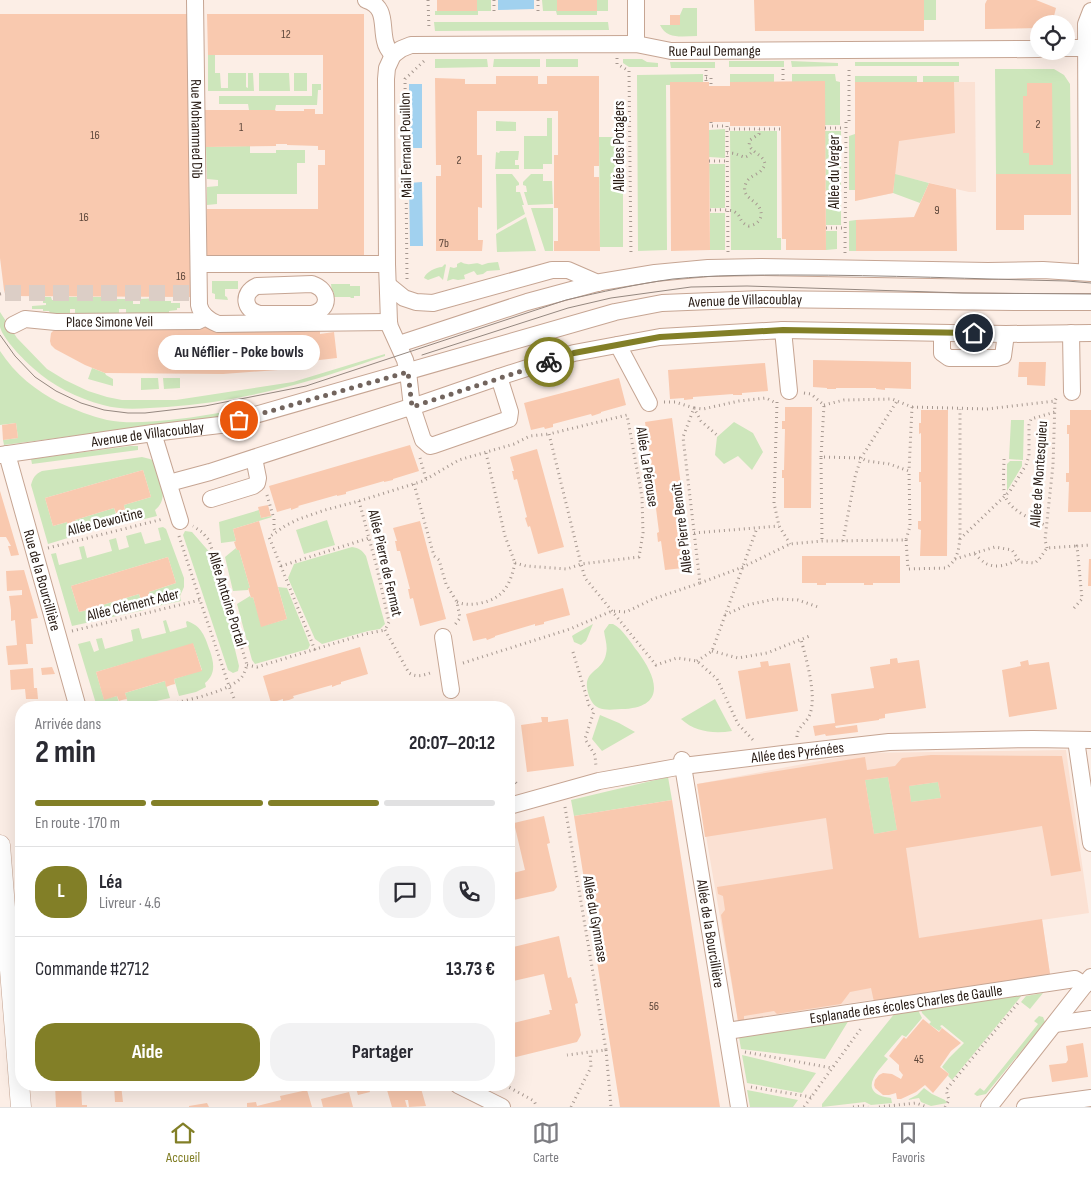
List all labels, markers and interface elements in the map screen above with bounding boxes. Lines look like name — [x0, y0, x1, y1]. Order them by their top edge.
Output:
map controls — [1030, 15, 1075, 60]
button: locate — [1030, 15, 1075, 60]
house number: 12 — [281, 27, 291, 42]
street label: Rue Paul Demange — [668, 41, 761, 61]
street label: Rue Mohammed Dib — [187, 79, 207, 179]
street label: Mail Fernand Pouillon — [396, 92, 416, 198]
street label: Allée des Potagers — [610, 101, 629, 192]
house number: 2 — [1036, 117, 1041, 132]
house number: 1 — [239, 120, 244, 135]
house number: 16 — [90, 128, 100, 143]
street label: Allée du Verger — [825, 134, 844, 210]
house number: 2 — [457, 153, 462, 168]
house number: 9 — [934, 203, 940, 218]
house number: 16 — [79, 210, 89, 225]
house number: 7b — [439, 236, 449, 251]
house number: 16 — [176, 269, 186, 284]
street label: Avenue de Villacoublay — [687, 289, 802, 311]
street label: Place Simone Veil — [66, 312, 153, 331]
pin — [953, 312, 995, 354]
icon: home — [960, 319, 988, 347]
callout: Au Néflier - Poke bowls — [158, 335, 320, 370]
courier — [524, 337, 574, 387]
text: Au Néflier - Poke bowls — [174, 343, 304, 362]
icon: bike — [535, 348, 563, 376]
pin — [218, 399, 260, 441]
icon: bag — [225, 406, 253, 434]
street label: Avenue de Villacoublay — [89, 417, 205, 451]
street label: Allée de Montesquieu — [1026, 420, 1052, 529]
street label: Allée La Pérouse — [631, 425, 663, 508]
street label: Allée Pierre Benoît — [667, 481, 697, 575]
street label: Allée Dewoitine — [64, 503, 145, 541]
street label: Allée Pierre de Fermat — [363, 507, 407, 619]
street label: Rue de la Bourcillière — [19, 527, 65, 633]
street label: Allée Antoine Portal — [203, 548, 250, 649]
street label: Allée Clément Ader — [84, 584, 182, 626]
text: Arrivée dans — [35, 715, 101, 734]
text: 20:07–20:12 — [409, 732, 495, 755]
text: 2 min — [35, 733, 96, 772]
street label: Allée des Pyrénées — [749, 738, 845, 767]
text: En route · 170 m — [35, 814, 120, 833]
button: chat — [379, 866, 431, 918]
button: phone — [443, 866, 495, 918]
text: Léa — [99, 871, 122, 894]
street label: Allée du Gymnase — [578, 873, 612, 964]
street label: Allée de la Bourcillière — [692, 877, 729, 989]
text: L — [57, 880, 65, 903]
text: Livreur · 4.6 — [99, 894, 161, 913]
text: Commande #2712 — [35, 958, 149, 981]
text: 13.73 € — [446, 958, 495, 981]
street label: Esplanade des écoles Charles de Gaulle — [808, 980, 1004, 1028]
house number: 56 — [649, 999, 659, 1014]
button: Aide — [35, 1023, 260, 1081]
button: Partager — [270, 1023, 495, 1081]
house number: 45 — [914, 1052, 924, 1067]
tab: Accueil — [166, 1119, 200, 1166]
tab: Carte — [532, 1119, 560, 1166]
tab: Favoris — [892, 1119, 925, 1166]

